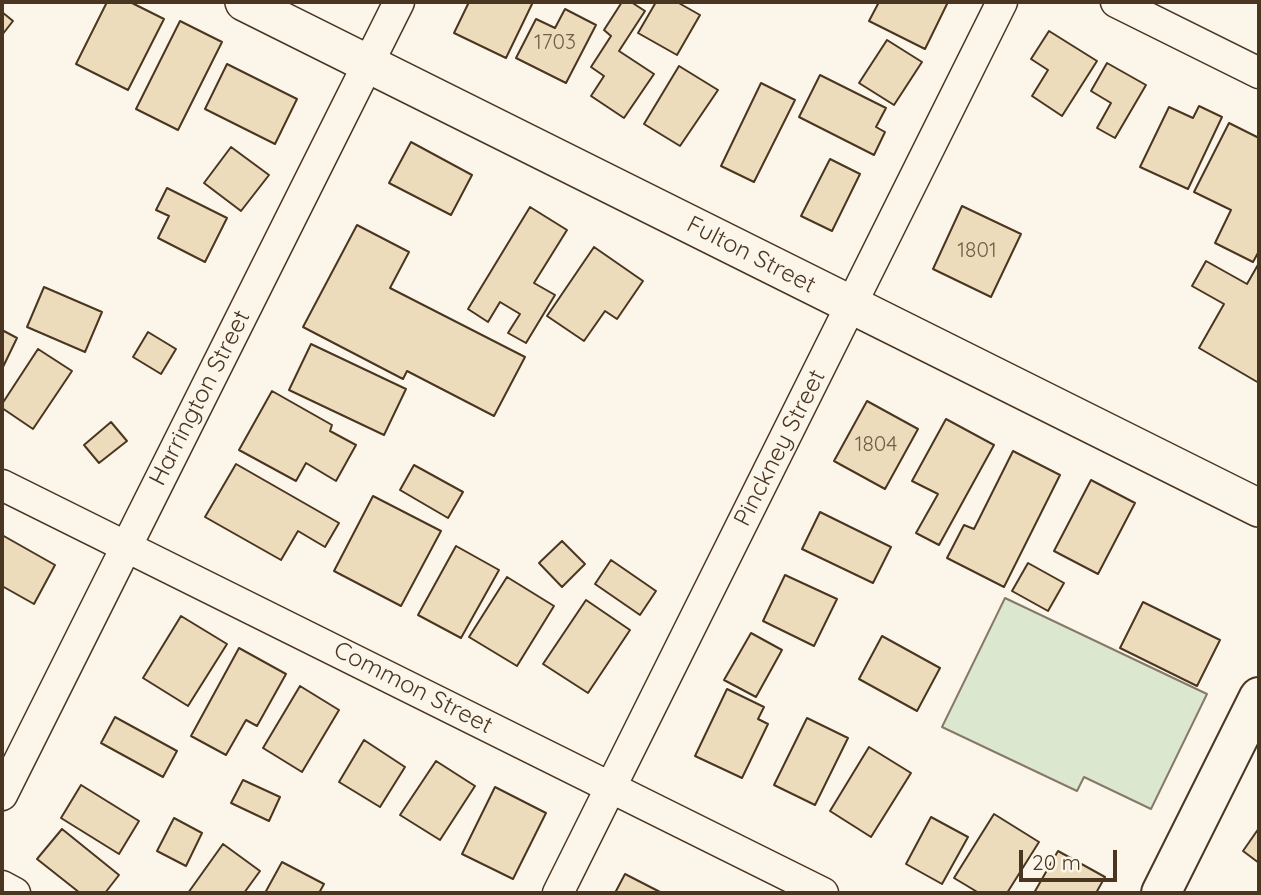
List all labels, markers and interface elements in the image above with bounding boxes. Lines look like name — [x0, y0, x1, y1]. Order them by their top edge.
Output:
house number: 1703 — [534, 30, 576, 56]
street label: Fulton Street — [682, 210, 820, 300]
house number: 1801 — [957, 238, 997, 264]
street label: Harrington Street — [143, 306, 257, 490]
street label: Pinckney Street — [728, 365, 832, 531]
house number: 1804 — [855, 432, 897, 458]
street label: Common Street — [329, 636, 497, 740]
scale bar — [1023, 836, 1121, 880]
text: 20 m — [1032, 849, 1081, 875]

